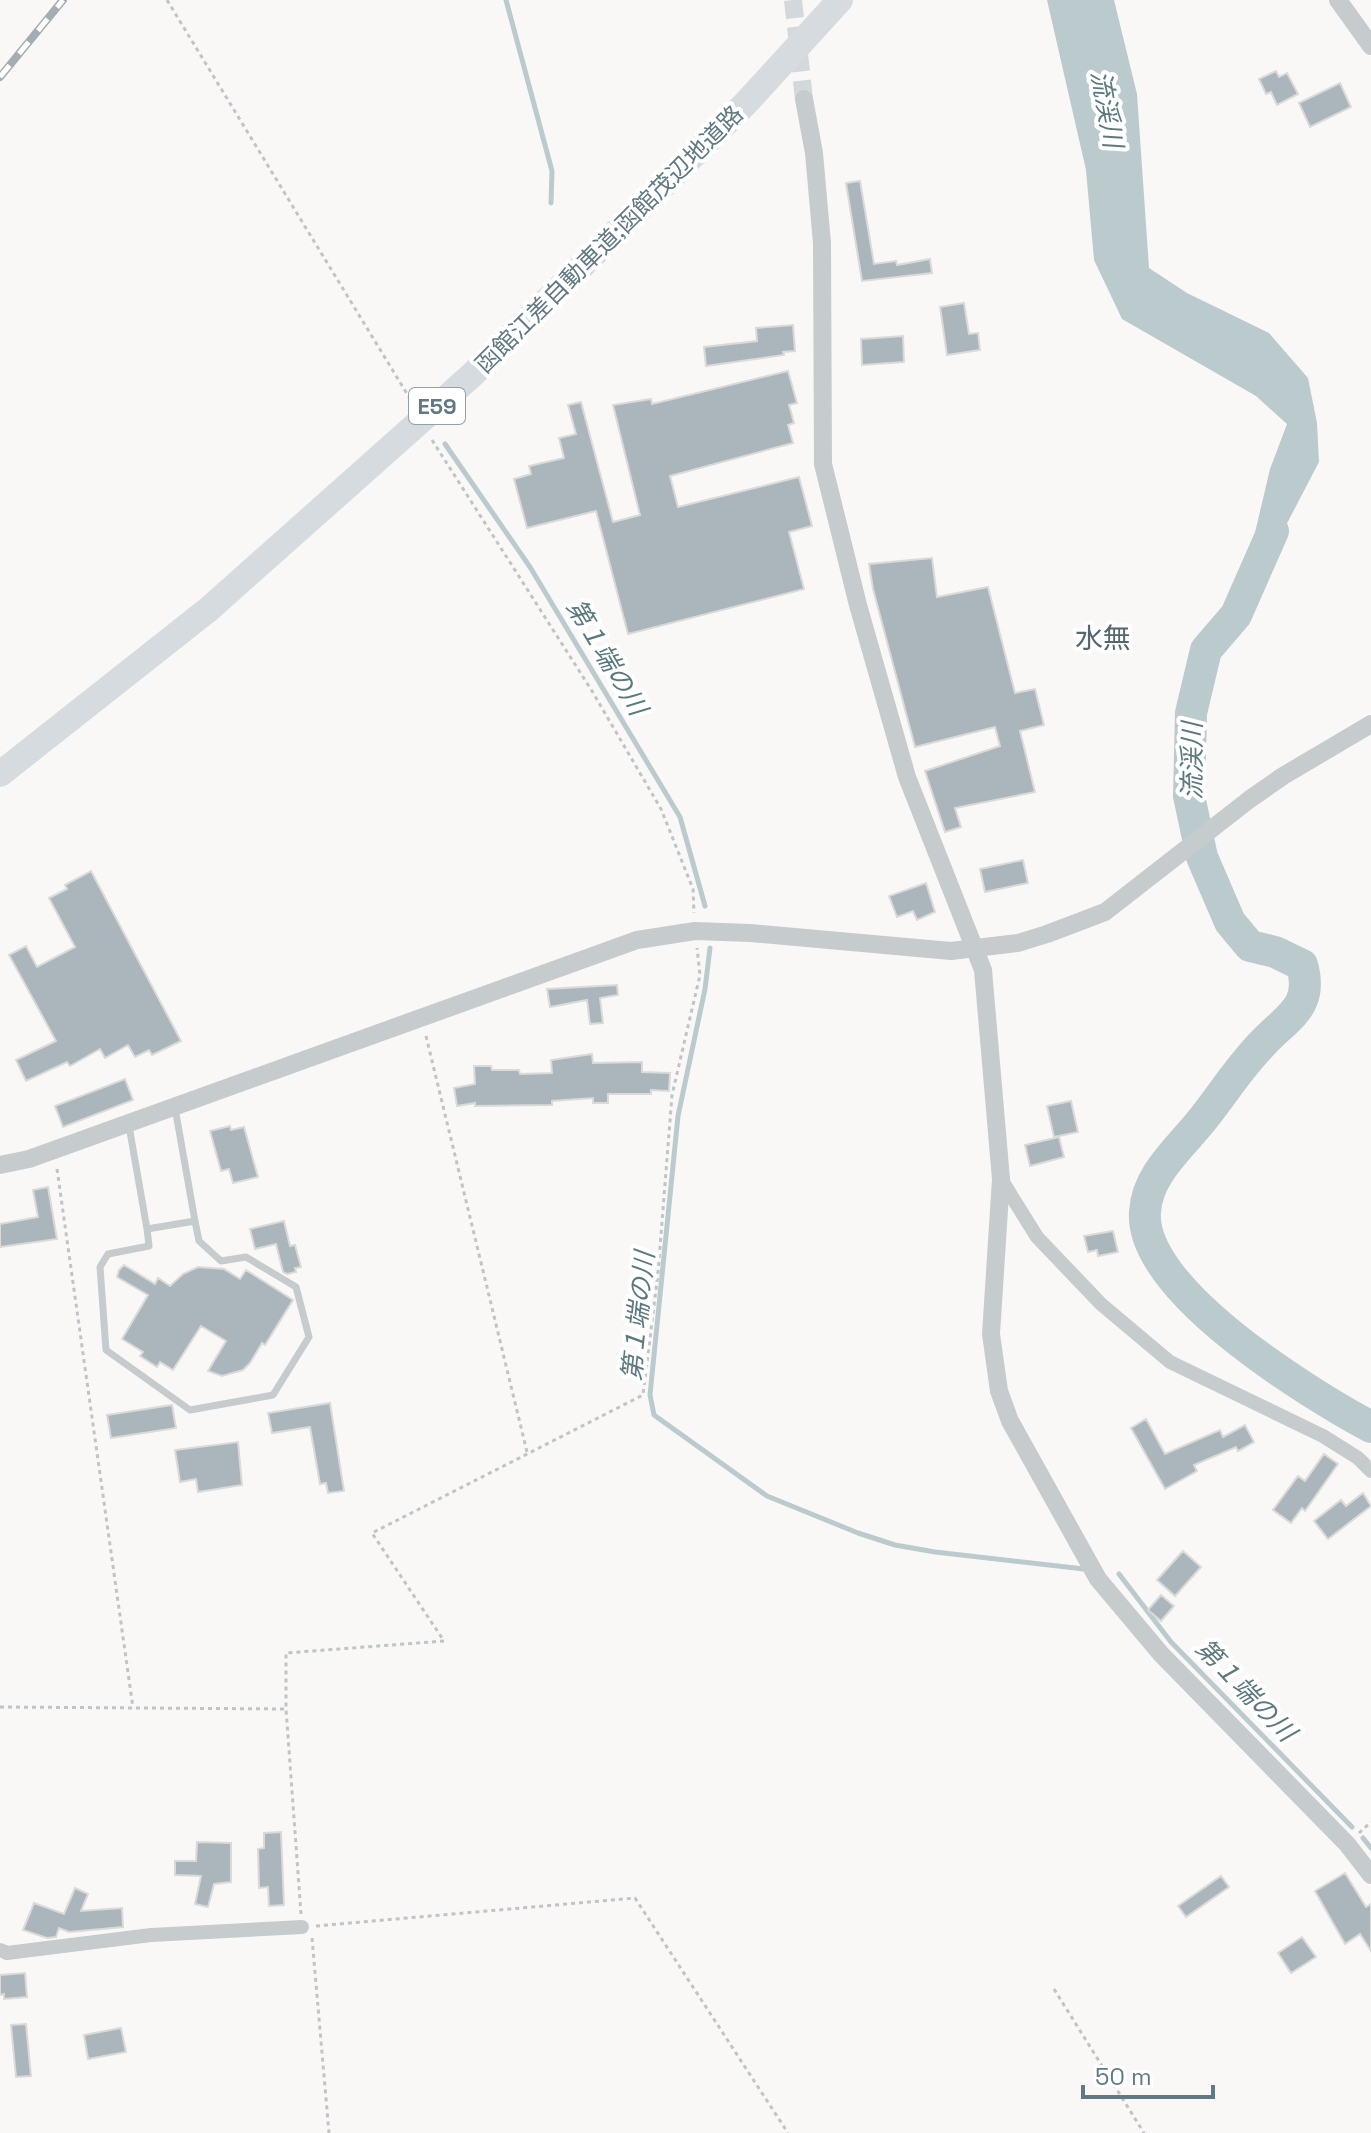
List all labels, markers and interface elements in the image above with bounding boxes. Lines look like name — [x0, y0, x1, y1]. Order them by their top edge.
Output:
water label: 流渓川 — [1083, 68, 1131, 153]
street label: 函館江差自動車道;函館茂辺地道路 — [469, 99, 749, 379]
road number: E59 — [409, 388, 465, 424]
water label: 第１端の川 — [559, 593, 657, 724]
district label: 水無 — [1075, 620, 1131, 656]
water label: 流渓川 — [1175, 719, 1209, 800]
water label: 第１端の川 — [614, 1247, 662, 1382]
water label: 第１端の川 — [1189, 1631, 1305, 1751]
scale bar — [1083, 2049, 1213, 2099]
text: 50 m — [1095, 2061, 1152, 2092]

